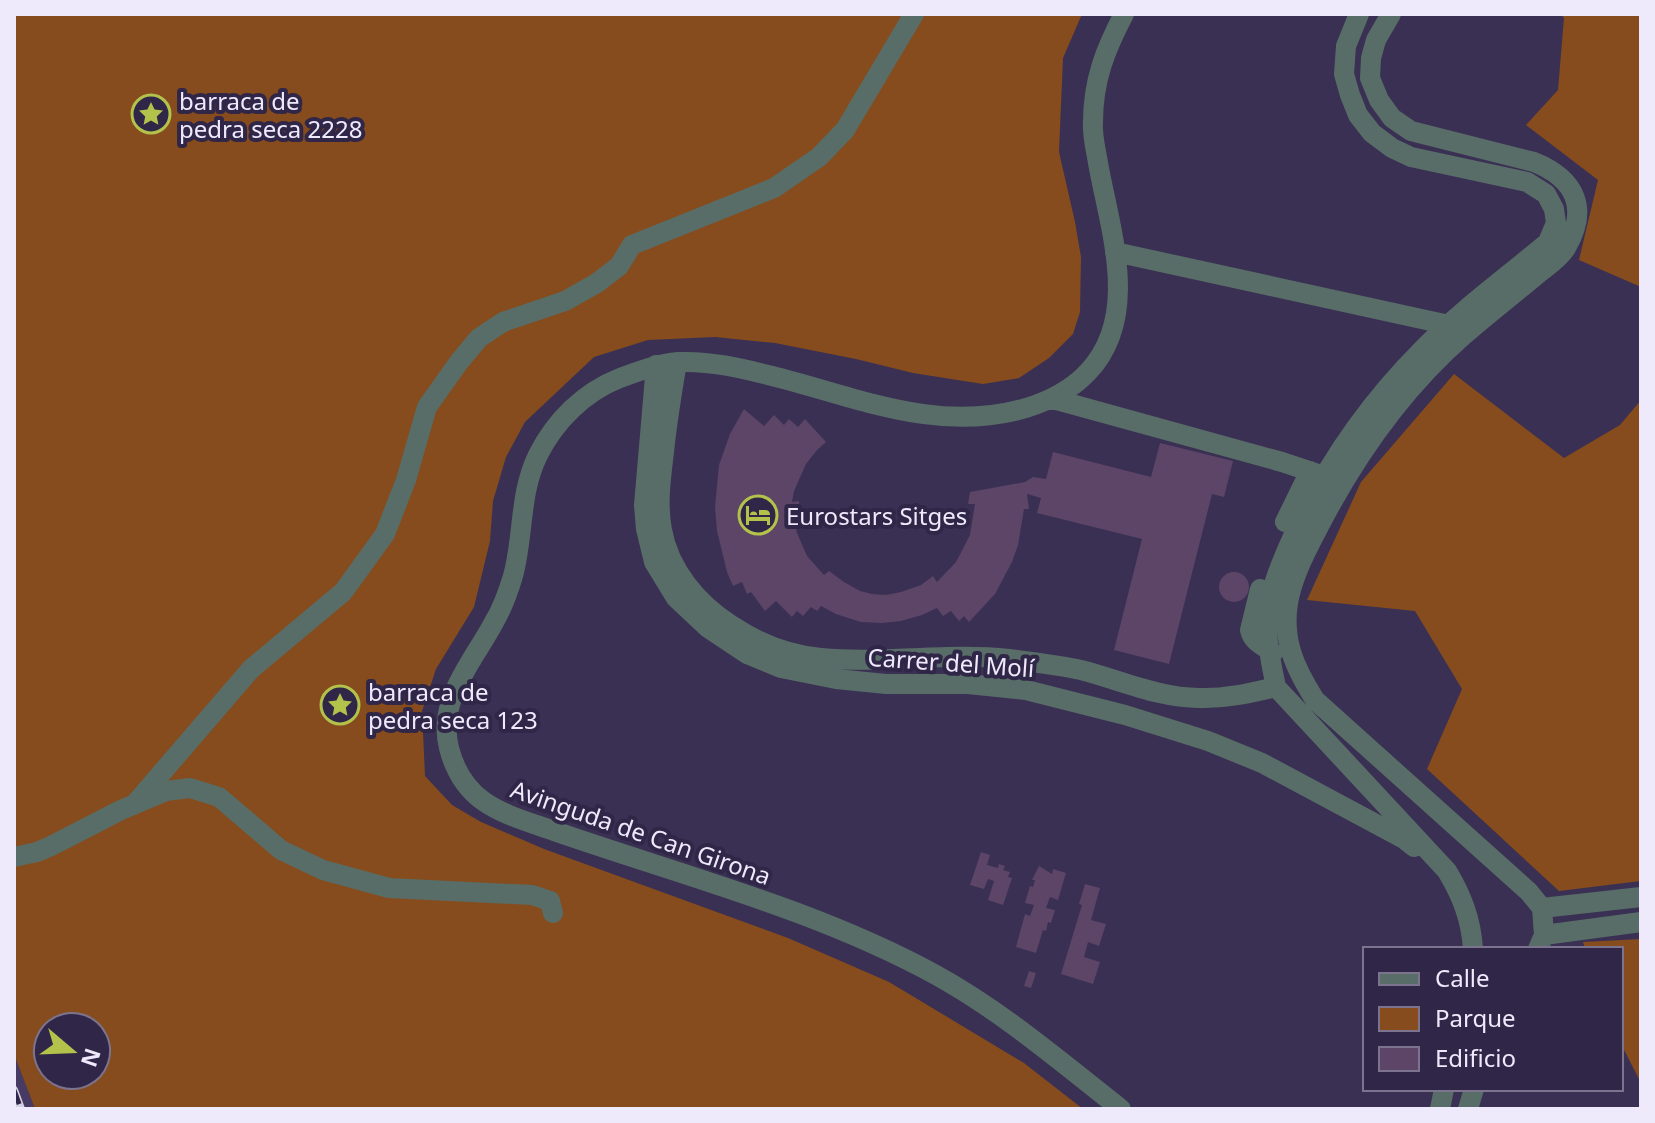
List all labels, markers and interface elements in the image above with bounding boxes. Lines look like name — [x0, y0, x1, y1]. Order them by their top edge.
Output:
place label: barraca de pedra seca 2228 — [179, 84, 362, 145]
place icon: barraca de pedra seca 2228 — [130, 93, 172, 135]
hotel icon: Eurostars Sitges — [737, 494, 779, 536]
place label: Eurostars Sitges — [786, 499, 967, 532]
street label: Carrer del Molí — [867, 640, 1036, 684]
place label: barraca de pedra seca 123 — [368, 675, 538, 736]
place icon: barraca de pedra seca 123 — [319, 684, 361, 726]
street label: Avinguda de Can Girona — [507, 772, 775, 892]
legend — [1363, 947, 1623, 1091]
text: Calle — [1435, 961, 1490, 994]
text: Parque — [1435, 1001, 1516, 1034]
north arrow — [32, 1011, 112, 1091]
text: Edificio — [1435, 1041, 1516, 1074]
text: N — [75, 1044, 109, 1071]

